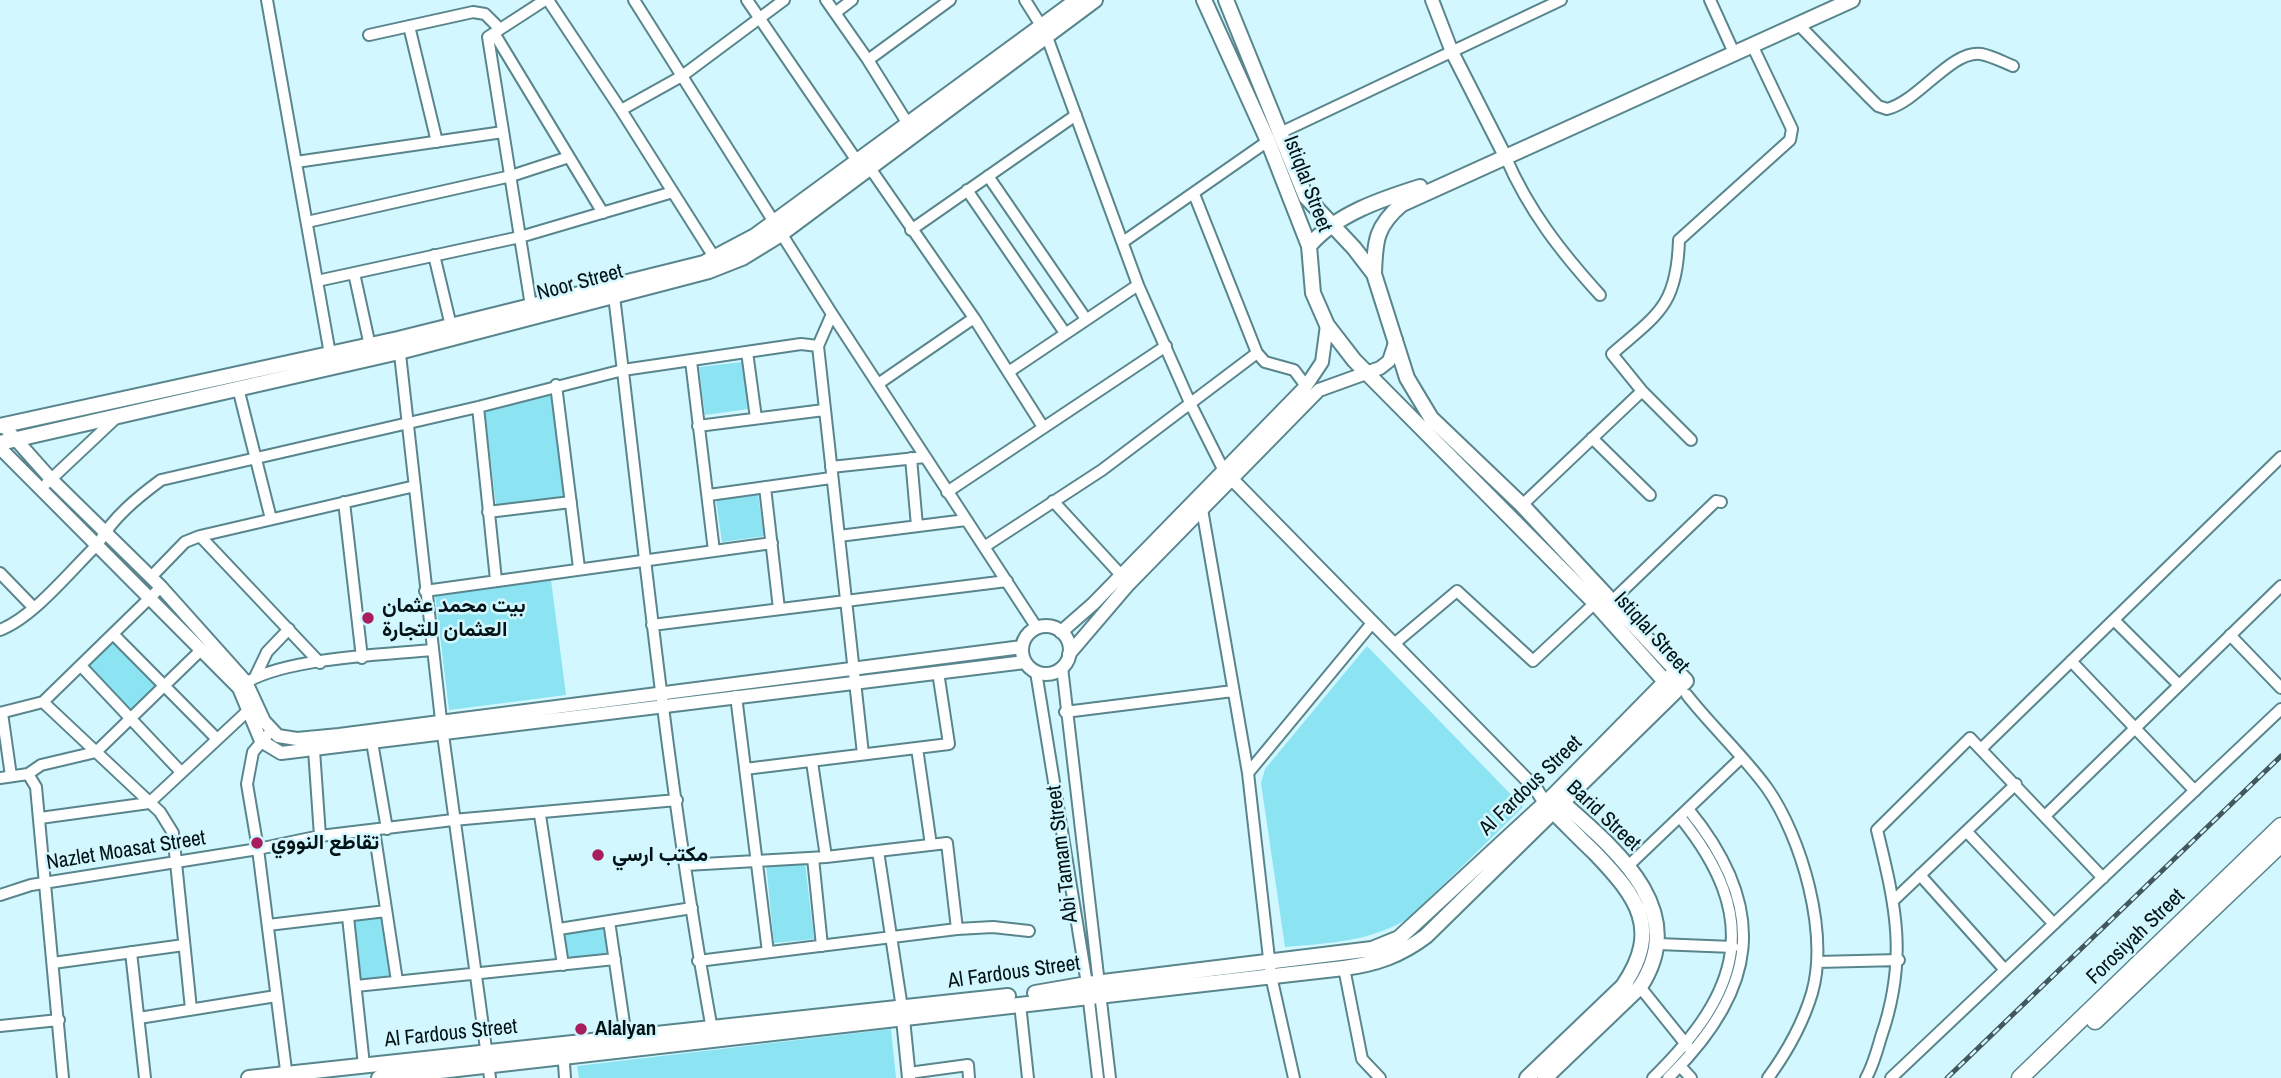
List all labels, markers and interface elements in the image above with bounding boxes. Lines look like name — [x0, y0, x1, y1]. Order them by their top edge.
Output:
street label: Istiqlal Street — [1277, 133, 1337, 235]
street label: Noor Street — [534, 259, 626, 307]
street label: Istiqlal Street — [1608, 587, 1694, 679]
place label: بيت محمد عثمان العثمان للتجارة — [382, 593, 526, 643]
marker: بيت محمد عثمان العثمان للتجارة — [360, 610, 376, 626]
street label: Al Fardous Street — [1474, 731, 1588, 841]
street label: Barid Street — [1561, 775, 1645, 857]
street label: Abi Tamam Street — [1042, 784, 1084, 924]
street label: Nazlet Moasat Street — [45, 826, 207, 876]
place label: تقاطع النووي — [271, 830, 379, 856]
marker: تقاطع النووي — [249, 835, 265, 851]
place label: مكتب ارسي — [612, 842, 708, 868]
marker: مكتب ارسي — [590, 847, 606, 863]
street label: Forosiyah Street — [2082, 884, 2190, 990]
street label: Al Fardous Street — [946, 951, 1082, 995]
street label: Al Fardous Street — [383, 1015, 519, 1053]
place label: Alalyan — [595, 1016, 656, 1042]
marker: Alalyan — [573, 1021, 589, 1037]

